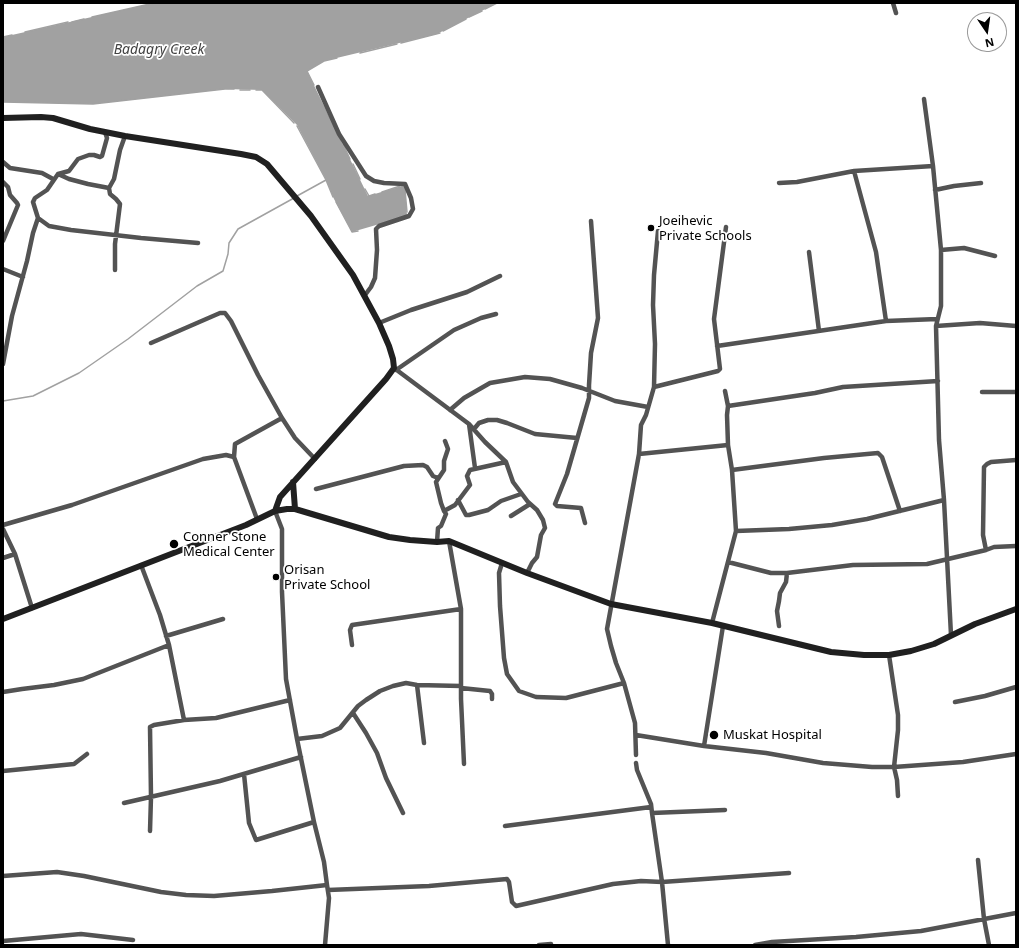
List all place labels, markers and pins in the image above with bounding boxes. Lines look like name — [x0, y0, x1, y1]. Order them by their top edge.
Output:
place label: Joeihevic Private Schools — [659, 213, 752, 244]
marker: Joeihevic Private Schools — [646, 223, 656, 233]
place label: Conner Stone Medical Center — [183, 529, 275, 560]
marker: Conner Stone Medical Center — [168, 538, 180, 550]
place label: Orisan Private School — [284, 562, 370, 593]
marker: Orisan Private School — [271, 572, 281, 582]
place label: Muskat Hospital — [723, 727, 822, 743]
marker: Muskat Hospital — [708, 729, 720, 741]

